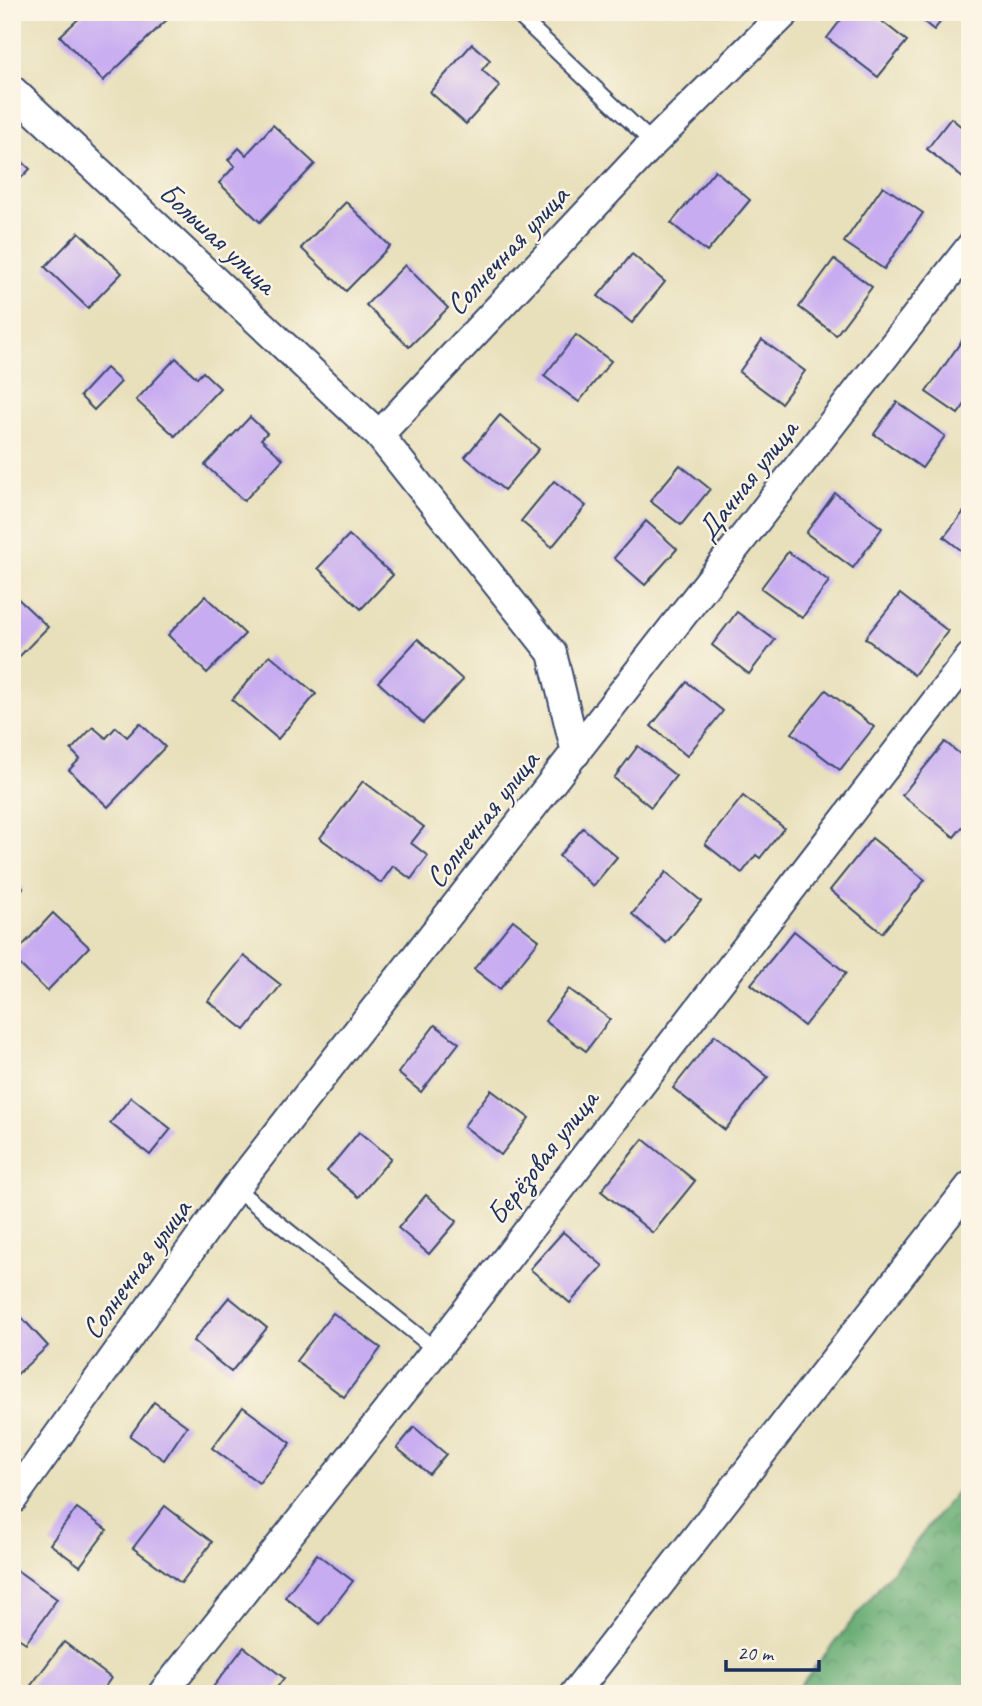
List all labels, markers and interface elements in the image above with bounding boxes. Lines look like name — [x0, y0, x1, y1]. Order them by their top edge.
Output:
street label: Большая улица — [151, 174, 287, 304]
street label: Солнечная улица — [437, 176, 578, 323]
street label: Дачная улица — [688, 410, 808, 548]
street label: Солнечная улица — [417, 741, 549, 895]
street label: Берёзовая улица — [478, 1080, 608, 1232]
street label: Солнечная улица — [73, 1190, 201, 1346]
scale bar — [726, 1629, 819, 1673]
text: 20 m — [737, 1640, 775, 1666]

